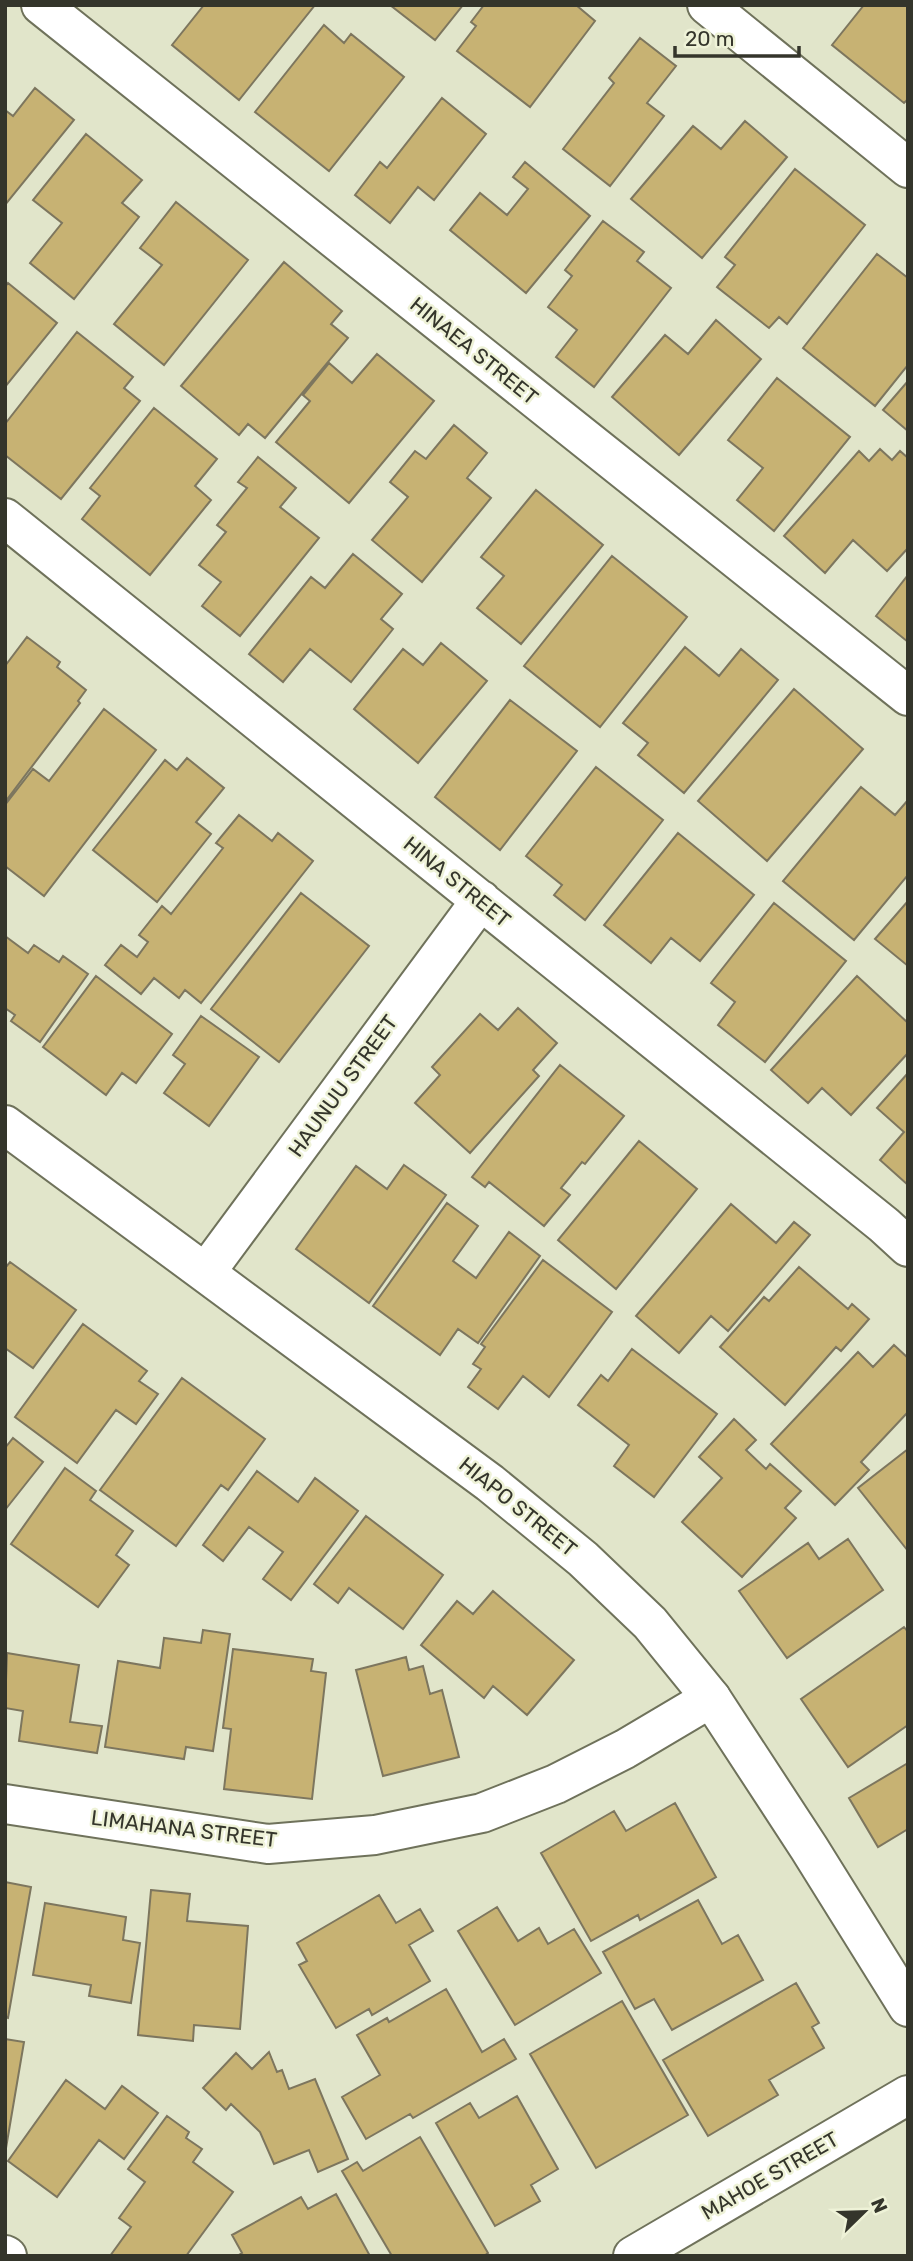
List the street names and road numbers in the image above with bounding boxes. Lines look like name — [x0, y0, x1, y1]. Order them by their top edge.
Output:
street label: HINAEA STREET — [405, 291, 543, 410]
street label: HINA STREET — [399, 831, 516, 932]
street label: HAUNUU STREET — [283, 1010, 402, 1161]
street label: HIAPO STREET — [454, 1452, 582, 1562]
street label: LIMAHANA STREET — [90, 1805, 278, 1852]
street label: MAHOE STREET — [697, 2126, 843, 2225]

